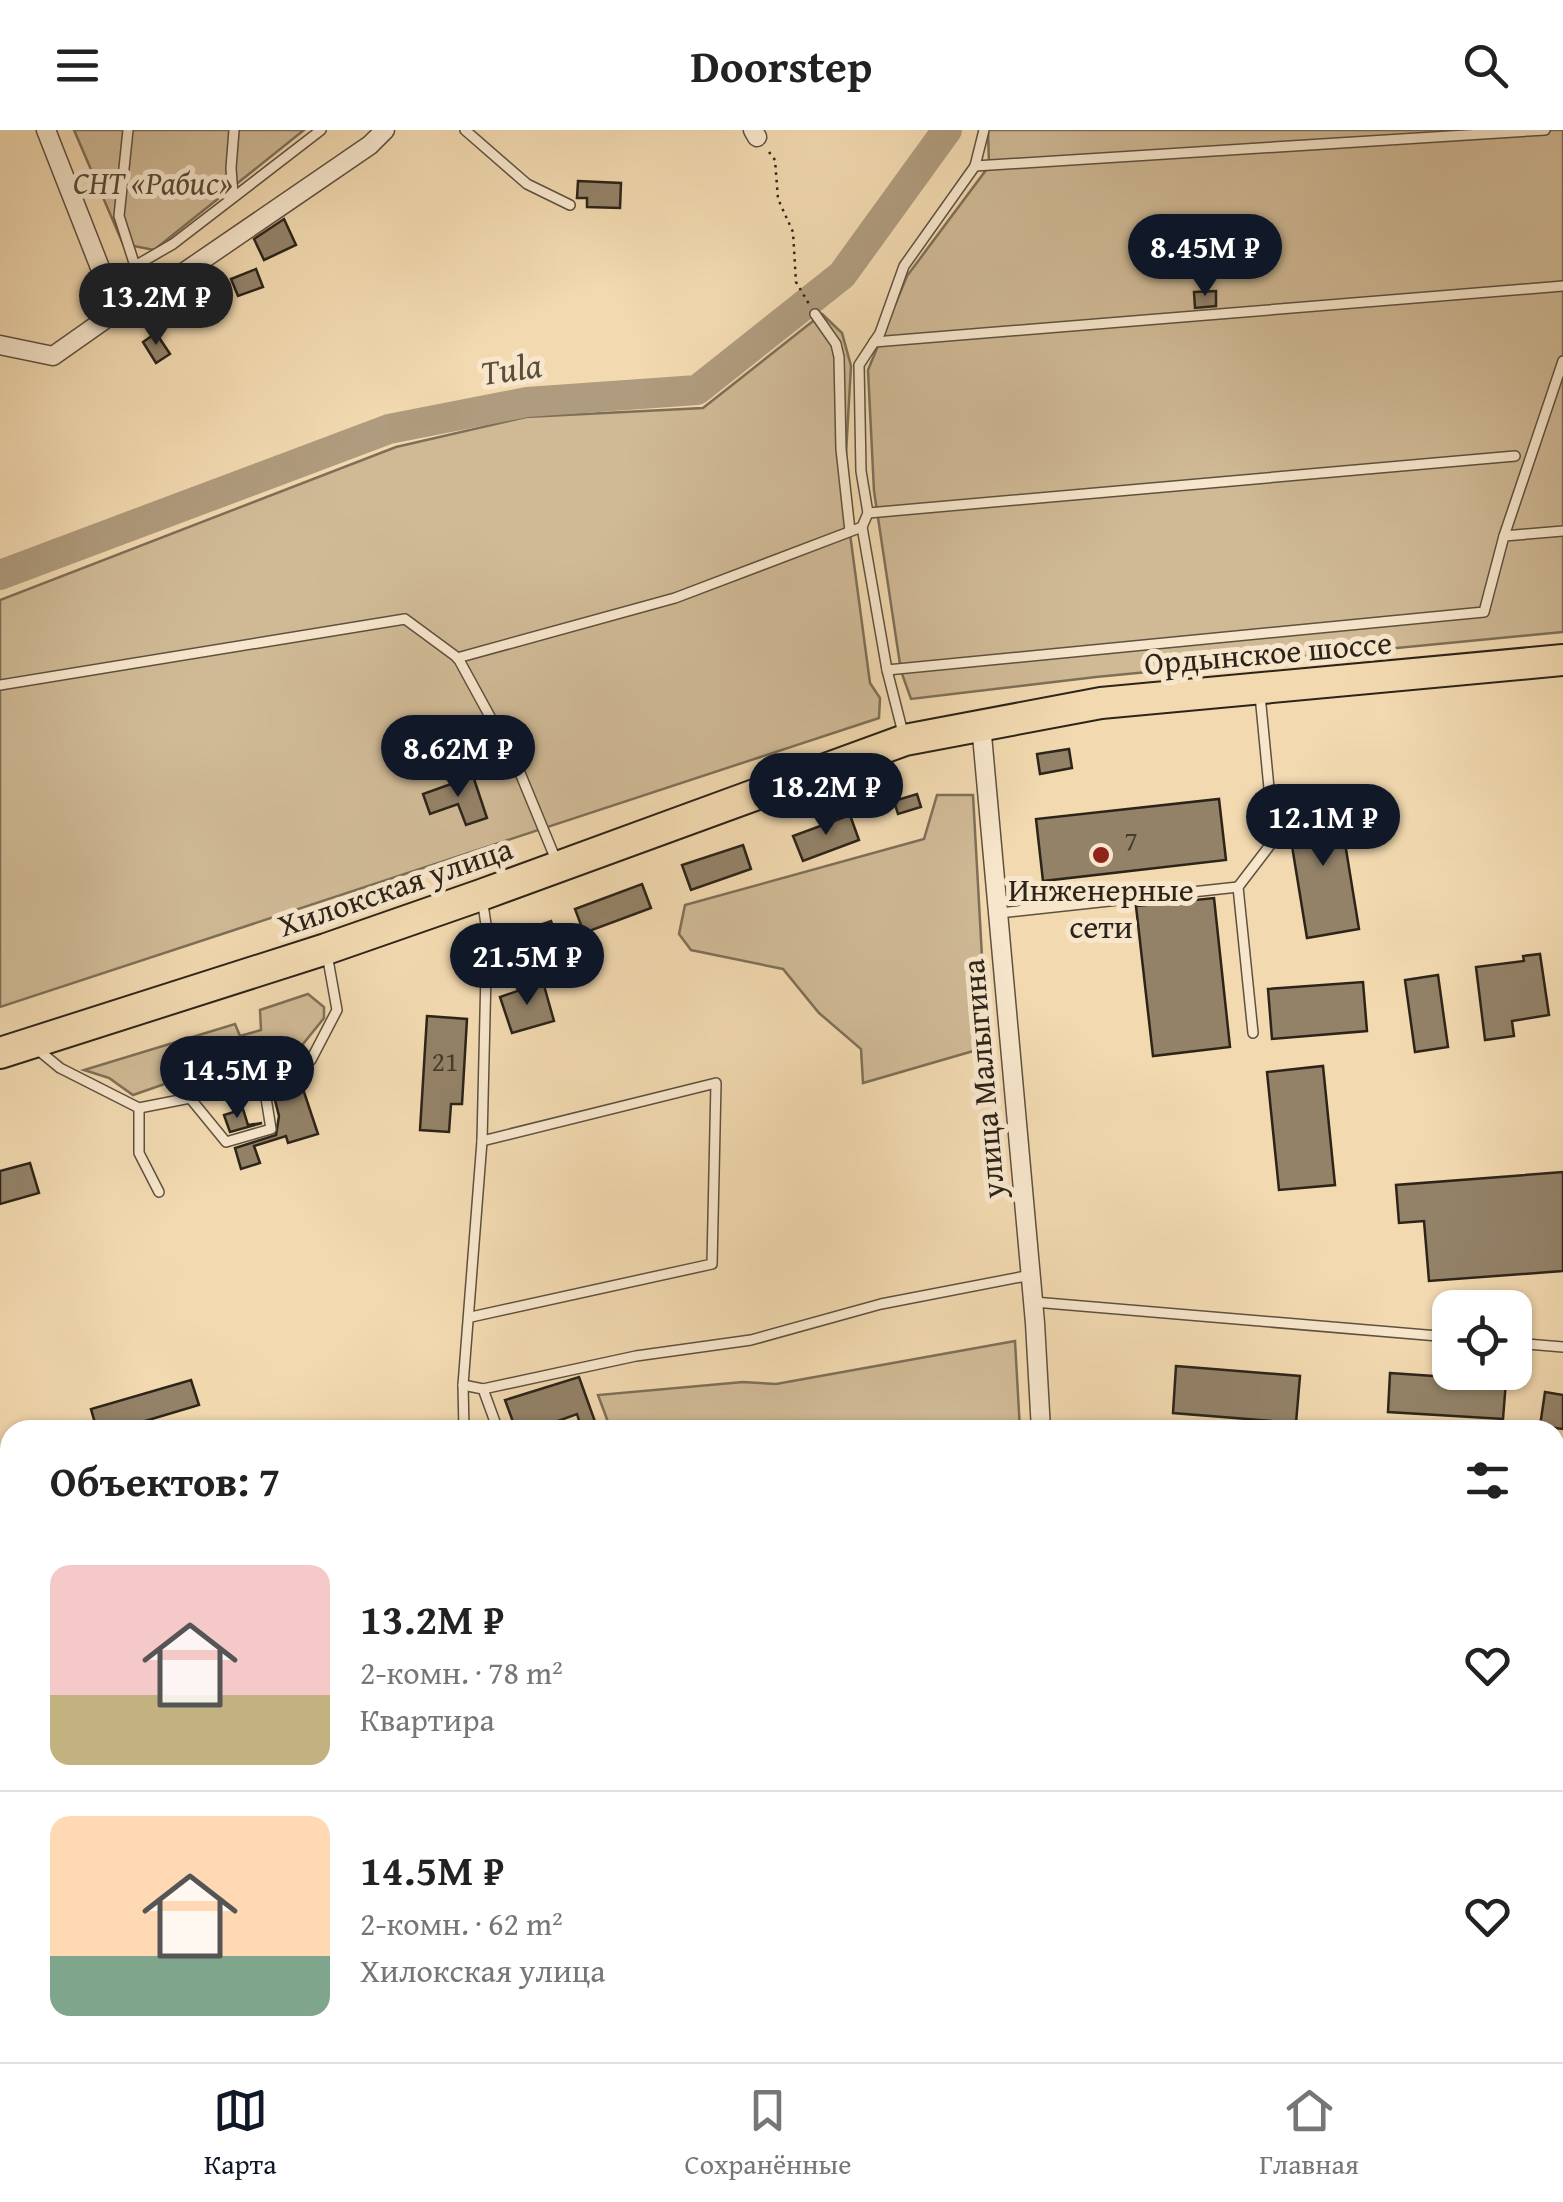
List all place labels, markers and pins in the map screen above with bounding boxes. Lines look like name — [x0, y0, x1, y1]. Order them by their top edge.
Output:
pin: 8.45M ₽ — [1113, 214, 1297, 299]
pin: 13.2M ₽ — [64, 263, 248, 348]
pin: 8.62M ₽ — [366, 715, 550, 800]
pin: 18.2M ₽ — [734, 753, 918, 838]
pin: 12.1M ₽ — [1231, 784, 1415, 869]
marker: Инженерные сети — [1090, 844, 1112, 866]
place label: Инженерные сети — [1008, 866, 1194, 950]
pin: 21.5M ₽ — [435, 923, 619, 1008]
pin: 14.5M ₽ — [145, 1036, 329, 1121]

